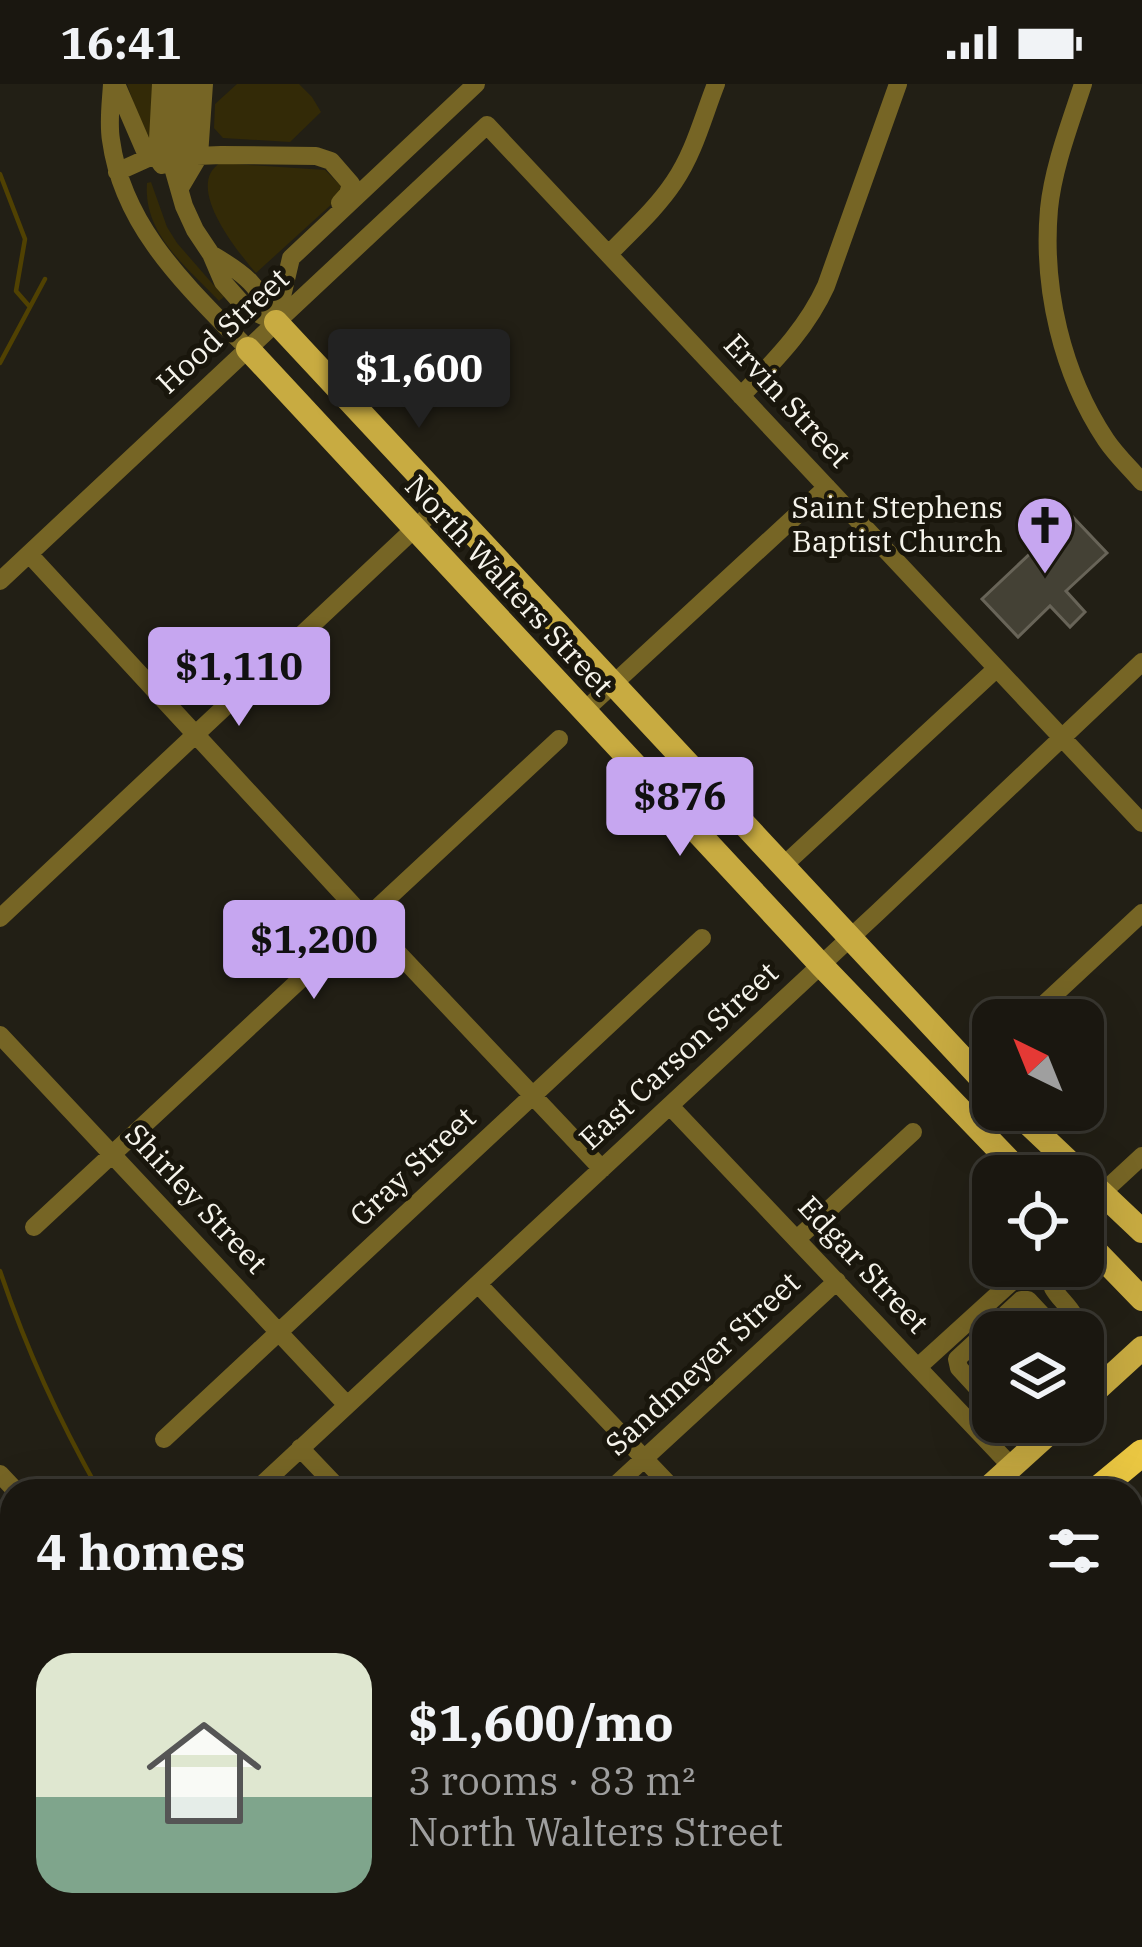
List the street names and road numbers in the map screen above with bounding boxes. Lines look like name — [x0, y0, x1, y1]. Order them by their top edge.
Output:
street label: Hood Street — [147, 259, 297, 401]
street label: Ervin Street — [716, 325, 860, 475]
street label: North Walters Street — [397, 466, 623, 704]
street label: East Carson Street — [570, 953, 786, 1157]
street label: Gray Street — [341, 1098, 483, 1234]
street label: Shirley Street — [118, 1115, 277, 1281]
street label: Edgar Street — [790, 1187, 938, 1341]
street label: Sandmeyer Street — [596, 1263, 808, 1463]

